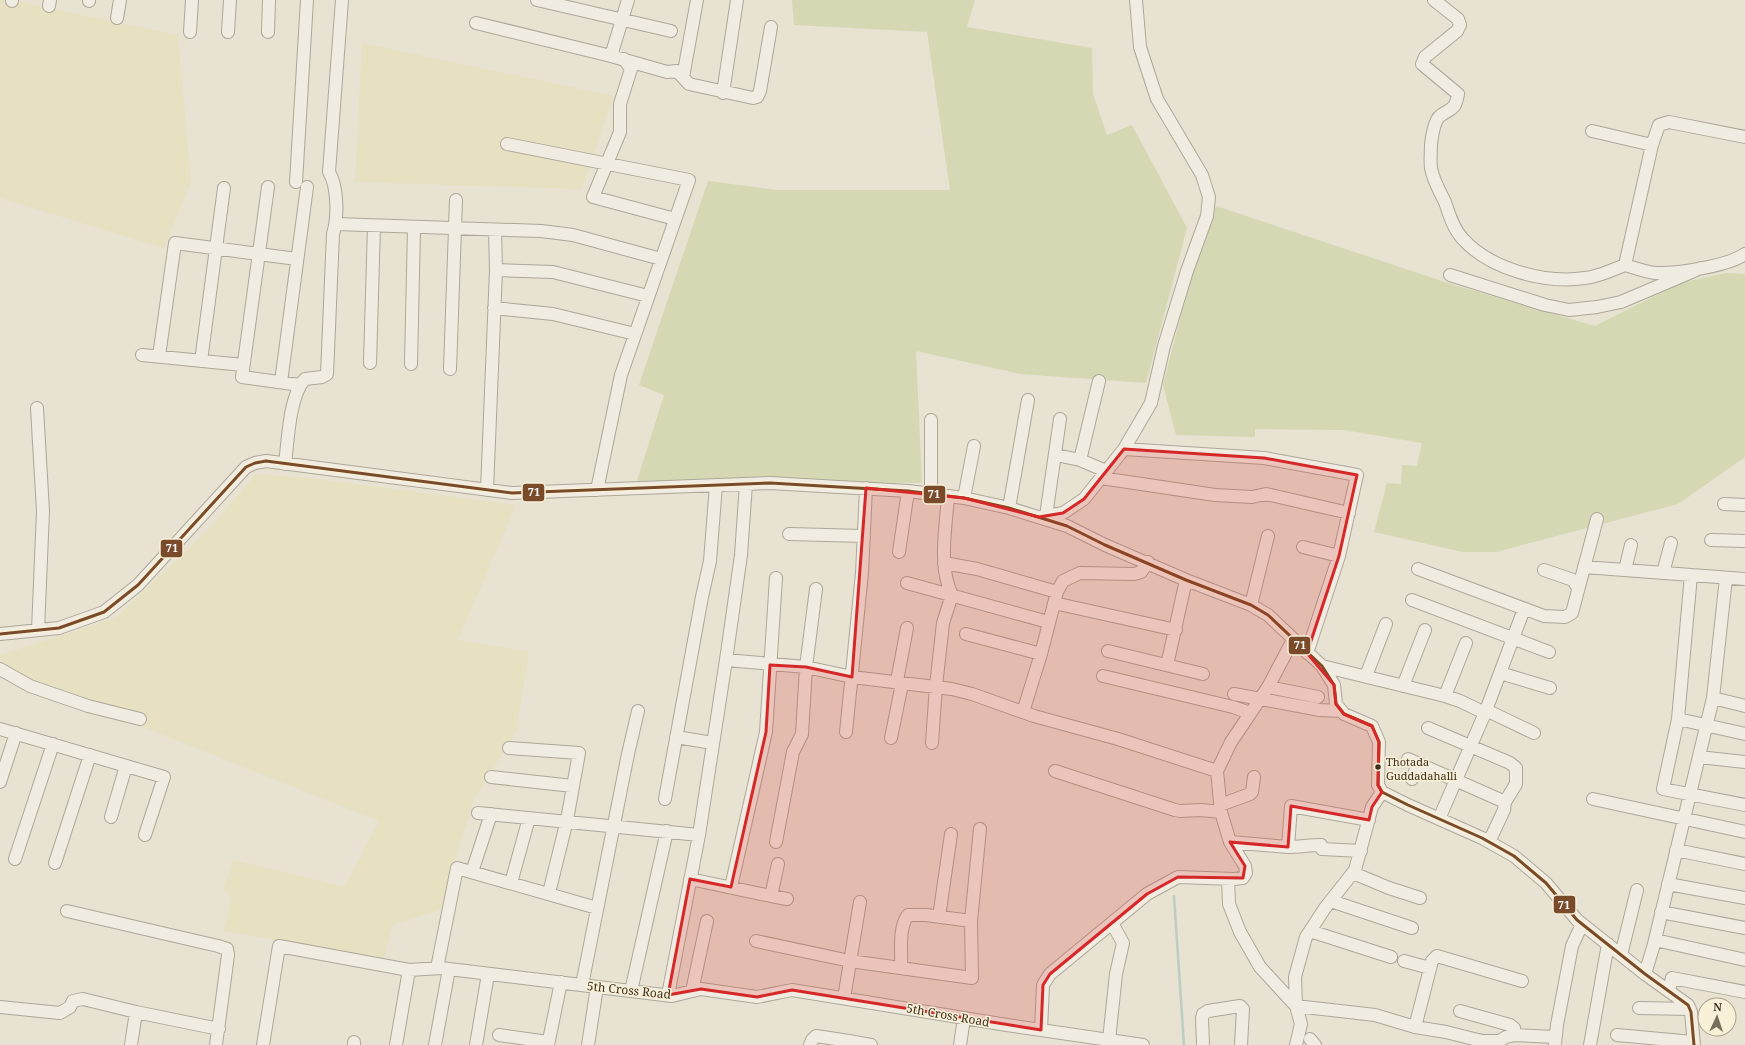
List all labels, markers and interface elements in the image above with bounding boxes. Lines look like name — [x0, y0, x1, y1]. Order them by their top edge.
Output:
line badge: 71 — [522, 483, 545, 502]
text: 71 — [528, 484, 540, 499]
line badge: 71 — [923, 485, 946, 504]
text: 71 — [928, 486, 940, 501]
line badge: 71 — [160, 539, 183, 558]
text: 71 — [166, 540, 178, 555]
line badge: 71 — [1288, 636, 1311, 655]
text: 71 — [1294, 637, 1306, 652]
place label: Thotada Guddadahalli — [1386, 754, 1457, 783]
marker: Thotada Guddadahalli — [1373, 762, 1383, 772]
line badge: 71 — [1553, 895, 1576, 914]
text: 71 — [1558, 897, 1570, 912]
street label: 5th Cross Road — [586, 977, 673, 1003]
north arrow — [1697, 997, 1737, 1037]
street label: 5th Cross Road — [905, 999, 992, 1031]
text: N — [1713, 999, 1723, 1014]

